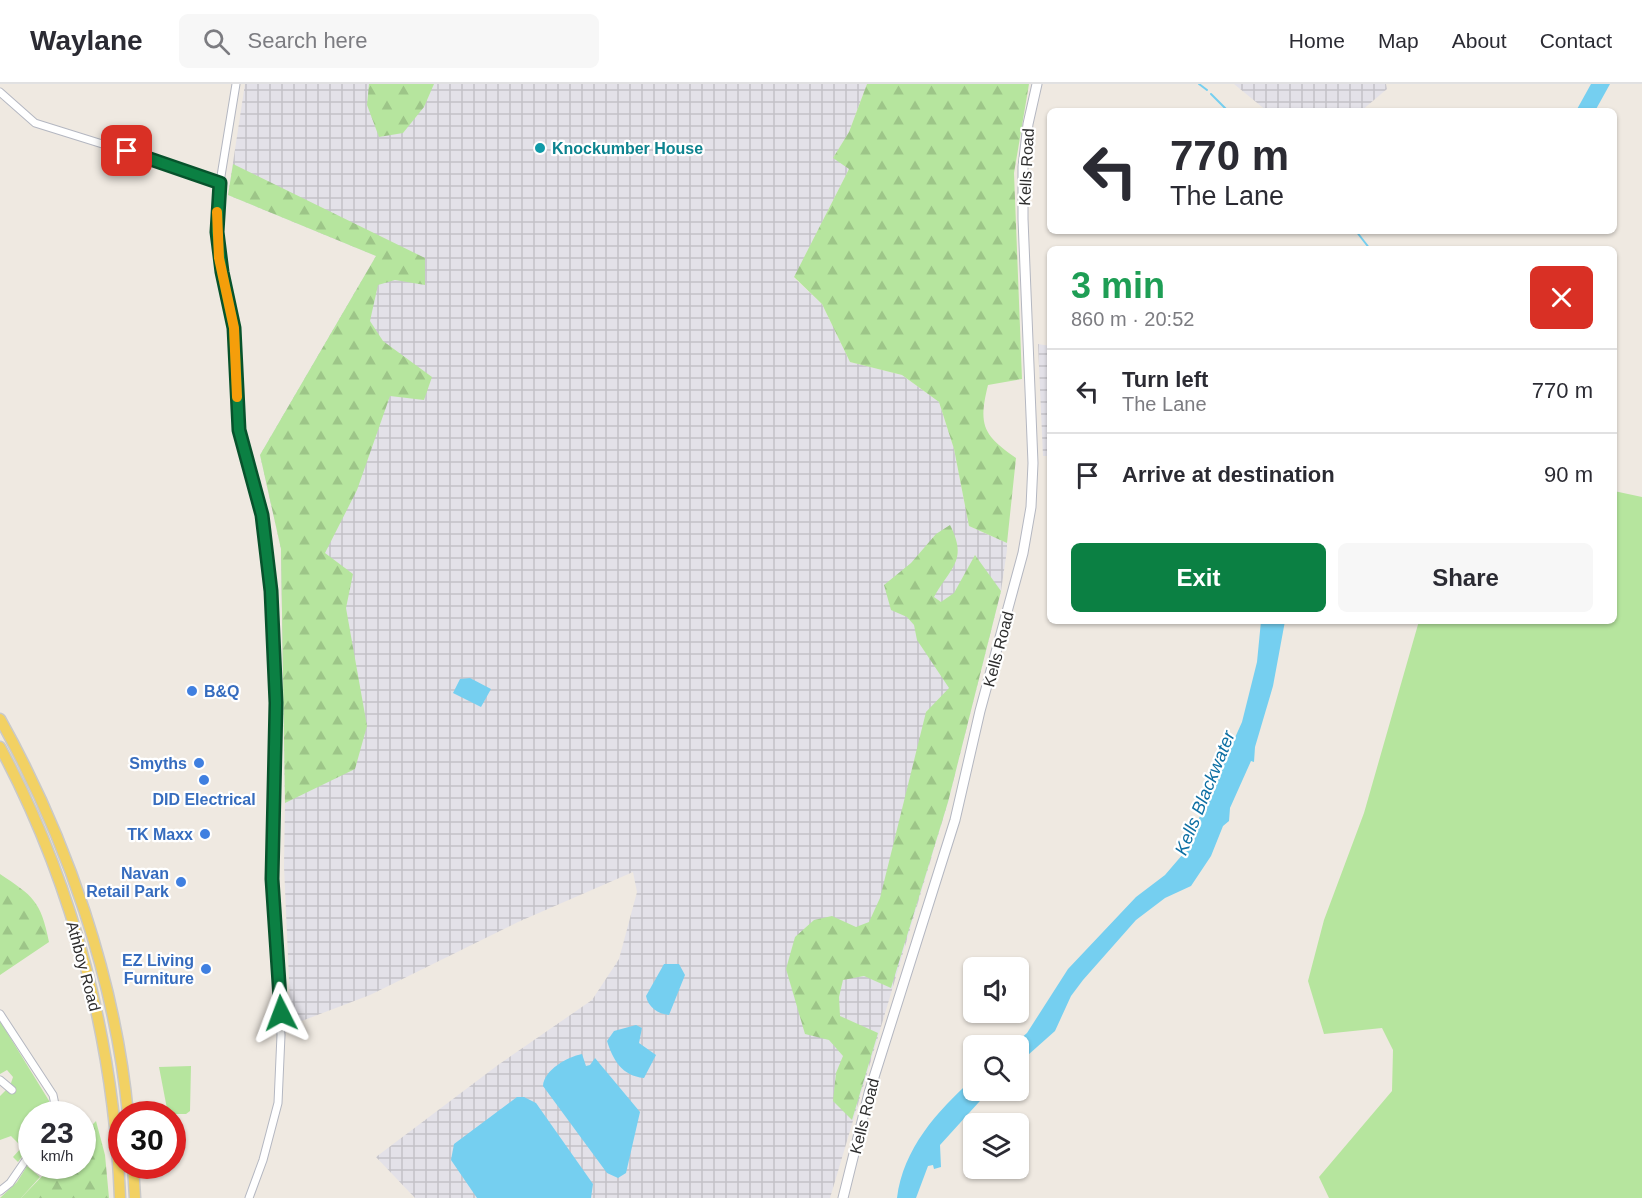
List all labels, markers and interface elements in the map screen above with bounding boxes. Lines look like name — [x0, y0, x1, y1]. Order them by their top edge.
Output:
search box — [179, 14, 599, 68]
text: Waylane — [30, 25, 143, 56]
icon: search — [200, 25, 233, 58]
text: Search here — [248, 28, 367, 53]
text: Home — [1289, 29, 1345, 52]
text: Map — [1378, 29, 1419, 52]
text: About — [1452, 29, 1507, 52]
text: Contact — [1540, 29, 1612, 52]
pin — [101, 125, 152, 176]
street label: Kells Road — [1016, 128, 1037, 206]
icon: left — [1071, 132, 1149, 210]
text: 770 m — [1170, 132, 1289, 179]
icon: arrive — [110, 134, 143, 167]
place label: Knockumber House — [552, 140, 703, 157]
marker: Knockumber House — [533, 141, 547, 155]
text: The Lane — [1170, 181, 1284, 211]
text: 3 min — [1071, 265, 1165, 306]
button: close — [1530, 266, 1593, 329]
text: 860 m · 20:52 — [1071, 308, 1194, 330]
text: Turn left — [1122, 367, 1208, 392]
icon: left — [1071, 375, 1104, 408]
text: 770 m — [1532, 378, 1593, 403]
text: The Lane — [1122, 393, 1207, 415]
icon: arrive — [1071, 459, 1104, 492]
text: Arrive at destination — [1122, 462, 1335, 487]
text: 90 m — [1544, 462, 1593, 487]
button: Exit — [1071, 543, 1326, 612]
button: Share — [1338, 543, 1593, 612]
street label: Kells Road — [980, 610, 1017, 689]
place label: B&Q — [204, 683, 240, 700]
marker: B&Q — [185, 684, 199, 698]
water label: Kells Blackwater — [1171, 727, 1239, 858]
place label: Smyths — [129, 755, 187, 772]
marker: Smyths — [192, 756, 206, 770]
marker: DID Electrical — [197, 773, 211, 787]
place label: DID Electrical — [152, 791, 256, 808]
place label: TK Maxx — [127, 826, 193, 843]
marker: TK Maxx — [198, 827, 212, 841]
place label: Navan Retail Park — [86, 865, 169, 900]
marker: Navan Retail Park — [174, 875, 188, 889]
street label: Athboy Road — [63, 919, 104, 1013]
place label: EZ Living Furniture — [122, 952, 194, 987]
map controls — [963, 957, 1029, 1179]
button: sound — [963, 957, 1029, 1023]
marker: EZ Living Furniture — [199, 962, 213, 976]
position arrow — [249, 981, 313, 1045]
button: search — [963, 1035, 1029, 1101]
street label: Kells Road — [847, 1077, 882, 1156]
speed limit sign: 30 — [108, 1101, 186, 1179]
button: layers — [963, 1113, 1029, 1179]
text: 23 — [40, 1116, 74, 1149]
text: km/h — [41, 1147, 73, 1164]

